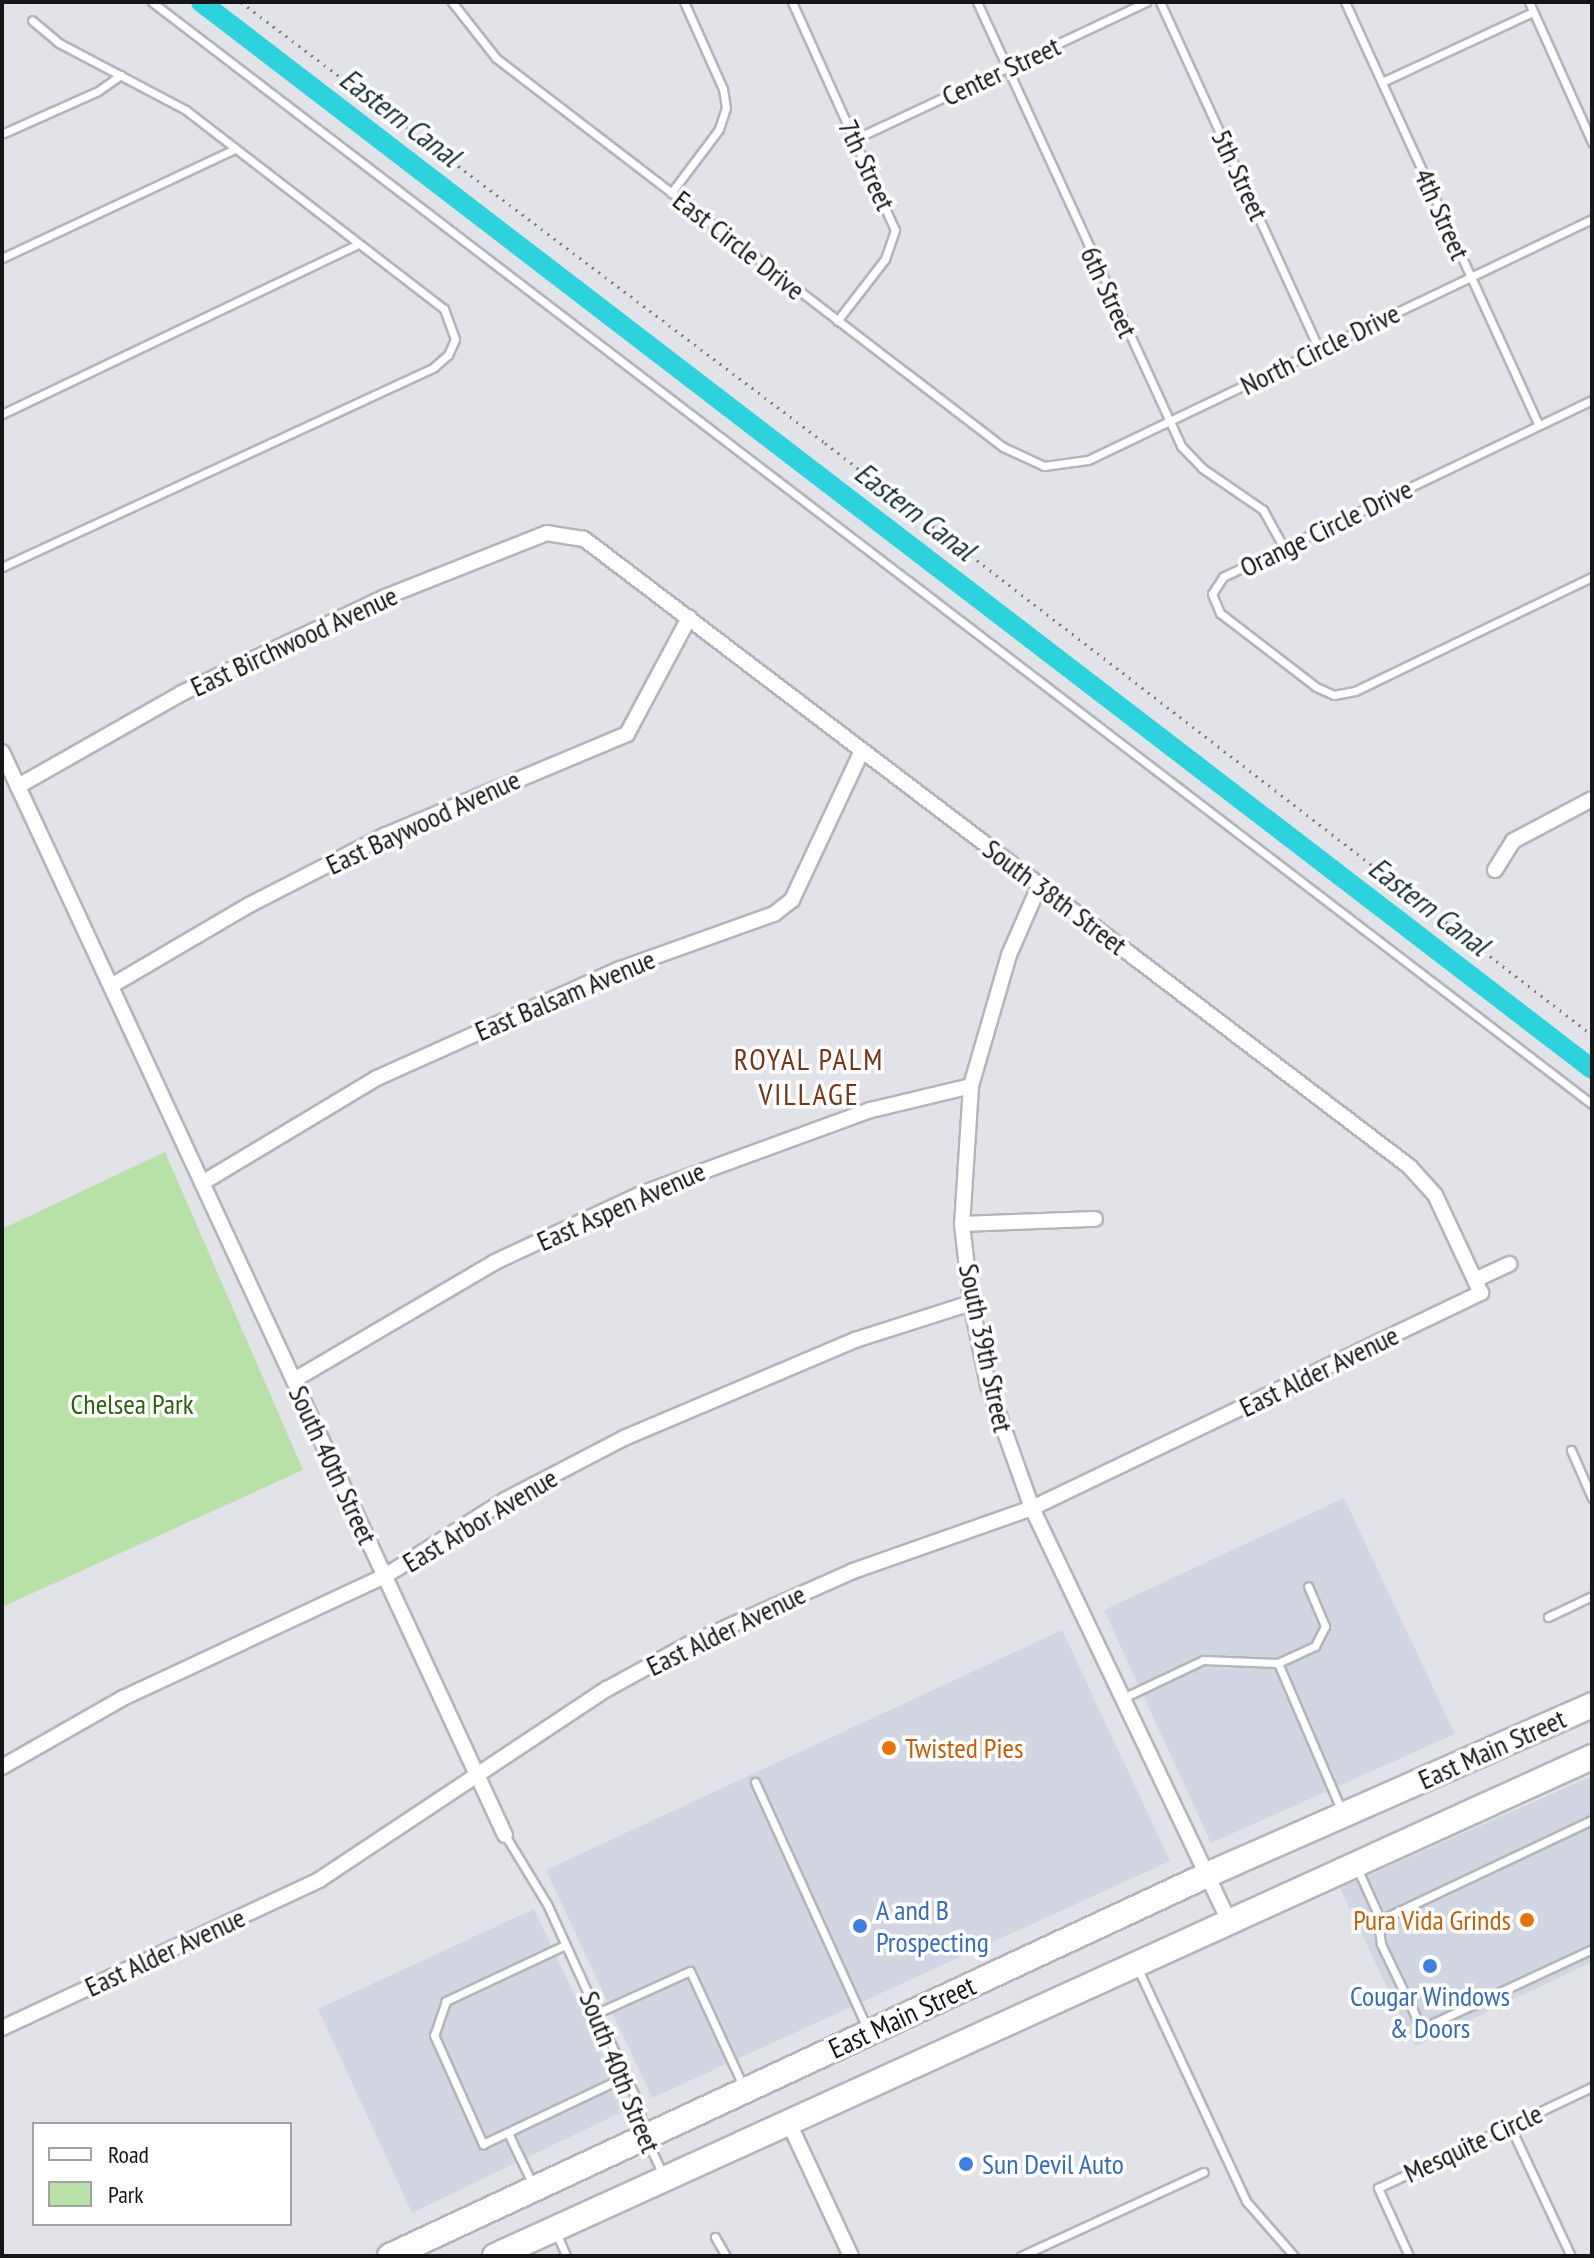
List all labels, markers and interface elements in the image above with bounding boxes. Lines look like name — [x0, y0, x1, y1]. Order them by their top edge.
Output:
street label: Center Street — [937, 29, 1065, 113]
water label: Eastern Canal — [333, 60, 467, 174]
street label: 7th Street — [831, 114, 903, 216]
street label: 5th Street — [1204, 124, 1276, 226]
street label: 4th Street — [1407, 163, 1477, 265]
street label: East Circle Drive — [667, 183, 811, 307]
street label: 6th Street — [1073, 241, 1145, 343]
street label: North Circle Drive — [1235, 296, 1405, 402]
water label: Eastern Canal — [848, 454, 982, 568]
street label: Orange Circle Drive — [1234, 472, 1418, 584]
street label: East Birchwood Avenue — [185, 578, 403, 704]
street label: East Baywood Avenue — [320, 762, 526, 882]
street label: South 38th Street — [976, 832, 1134, 962]
water label: Eastern Canal — [1362, 849, 1496, 963]
street label: East Balsam Avenue — [470, 942, 660, 1048]
district label: ROYAL PALM VILLAGE — [733, 1041, 885, 1112]
street label: East Aspen Avenue — [531, 1154, 711, 1258]
street label: South 39th Street — [952, 1261, 1020, 1435]
street label: East Alder Avenue — [1233, 1318, 1405, 1424]
street label: South 40th Street — [282, 1380, 384, 1550]
park label: Chelsea Park — [70, 1387, 194, 1421]
street label: East Arbor Avenue — [396, 1460, 564, 1580]
street label: East Alder Avenue — [640, 1577, 812, 1683]
street label: East Main Street — [1413, 1702, 1571, 1796]
place label: Twisted Pies — [905, 1731, 1024, 1765]
marker: Twisted Pies — [880, 1739, 898, 1757]
place label: A and B Prospecting — [876, 1893, 989, 1959]
street label: East Alder Avenue — [79, 1900, 251, 2004]
place label: Pura Vida Grinds — [1352, 1903, 1511, 1937]
marker: Pura Vida Grinds — [1518, 1911, 1536, 1929]
marker: A and B Prospecting — [851, 1917, 869, 1935]
marker: Cougar Windows & Doors — [1421, 1957, 1439, 1975]
street label: East Main Street — [823, 1968, 981, 2066]
place label: Cougar Windows & Doors — [1350, 1979, 1510, 2045]
street label: South 40th Street — [572, 1986, 668, 2158]
street label: Mesquite Circle — [1398, 2096, 1548, 2190]
legend — [32, 2122, 292, 2226]
text: Road — [108, 2139, 149, 2170]
place label: Sun Devil Auto — [982, 2147, 1125, 2181]
marker: Sun Devil Auto — [957, 2155, 975, 2173]
text: Park — [108, 2179, 144, 2210]

